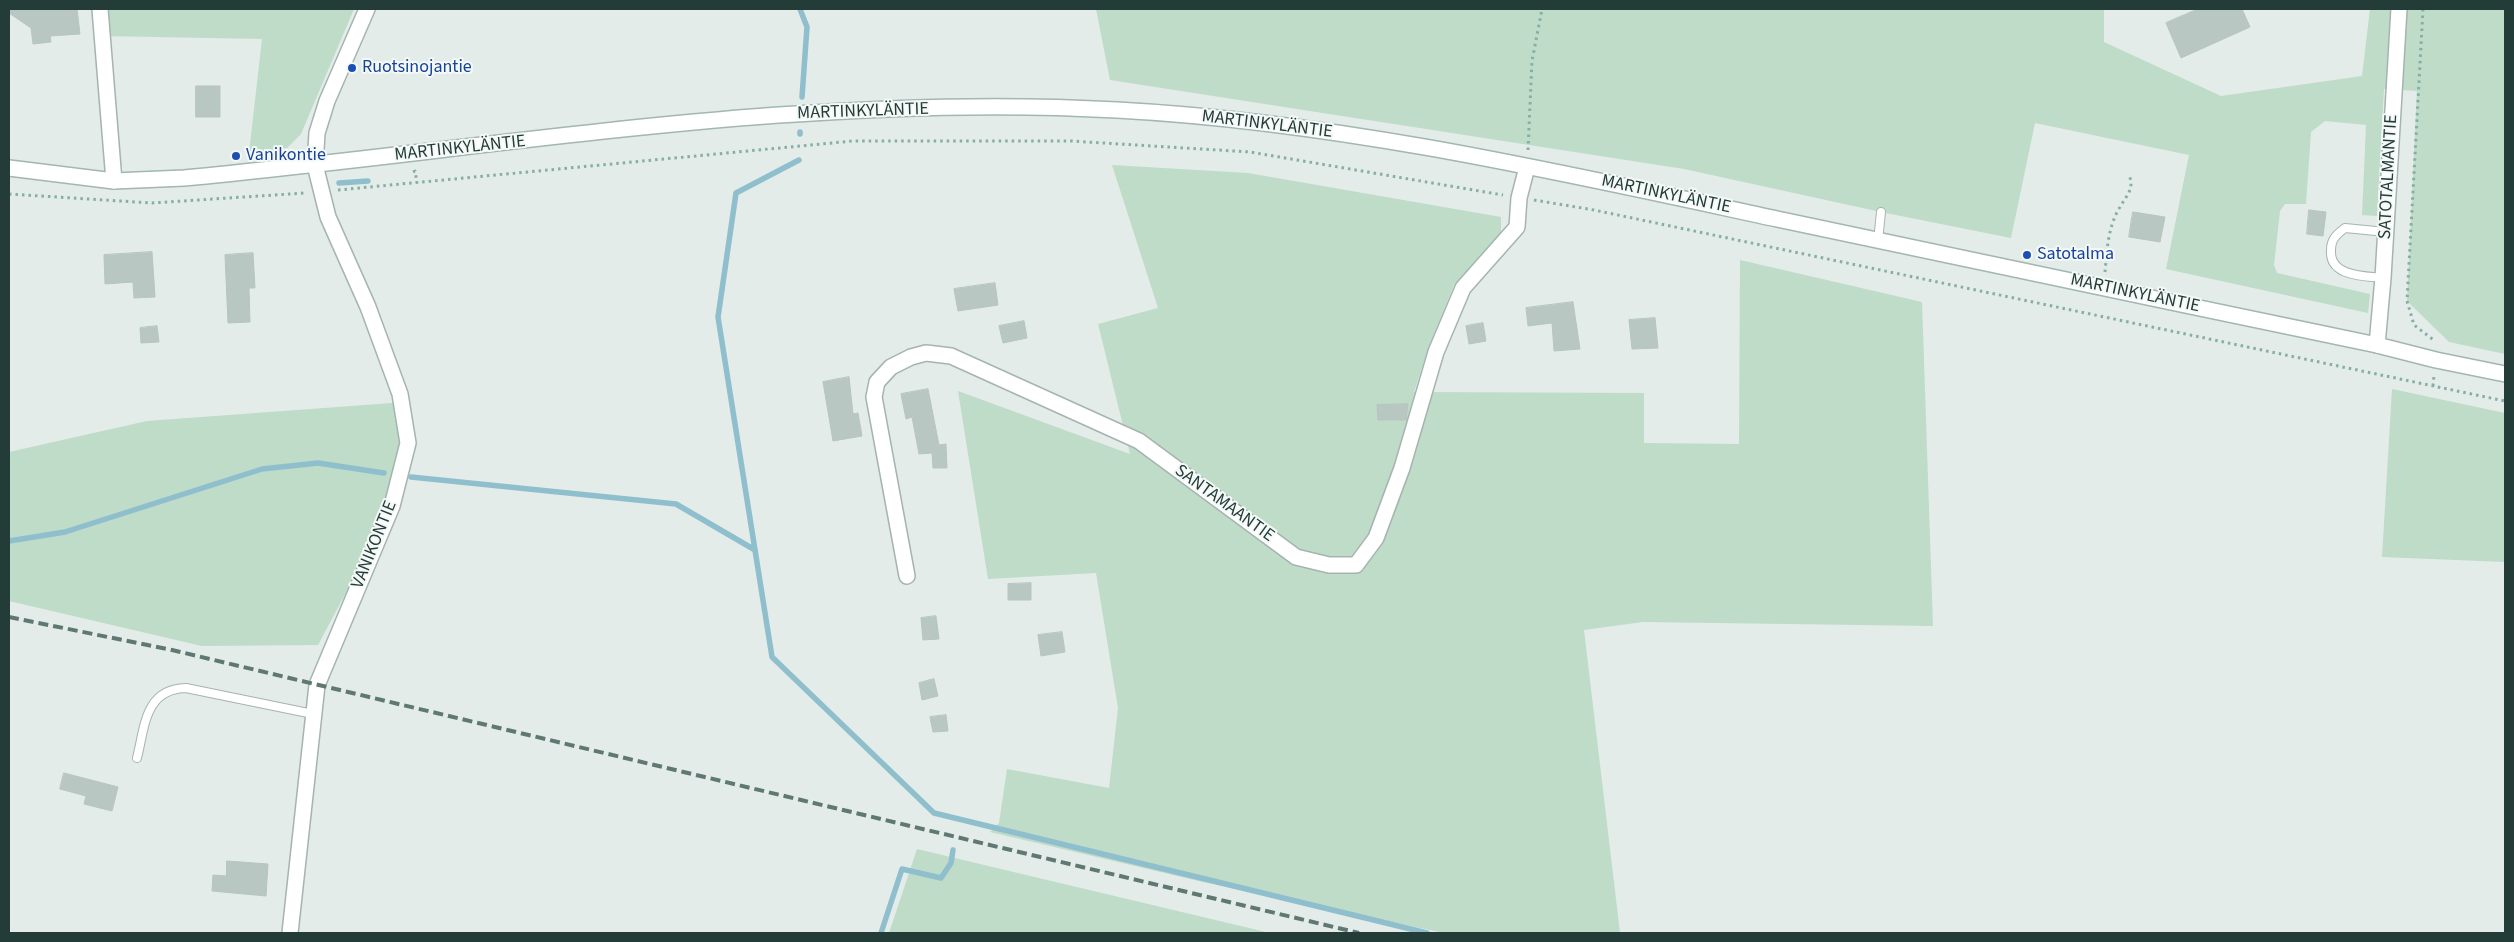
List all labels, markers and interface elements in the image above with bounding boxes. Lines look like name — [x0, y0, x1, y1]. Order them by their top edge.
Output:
place label: Ruotsinojantie — [362, 57, 472, 79]
marker: Ruotsinojantie — [346, 62, 358, 74]
street label: MARTINKYLÄNTIE — [797, 99, 929, 125]
street label: MARTINKYLÄNTIE — [1200, 106, 1334, 144]
street label: SATOTALMANTIE — [2375, 114, 2403, 240]
street label: MARTINKYLÄNTIE — [393, 131, 527, 167]
place label: Vanikontie — [246, 145, 326, 167]
marker: Vanikontie — [230, 150, 242, 162]
street label: MARTINKYLÄNTIE — [1599, 171, 1733, 219]
place label: Satotalma — [2037, 244, 2114, 266]
marker: Satotalma — [2021, 249, 2033, 261]
street label: MARTINKYLÄNTIE — [2068, 270, 2202, 318]
street label: SANTAMAANTIE — [1170, 461, 1278, 547]
street label: VANIKONTIE — [348, 498, 402, 592]

